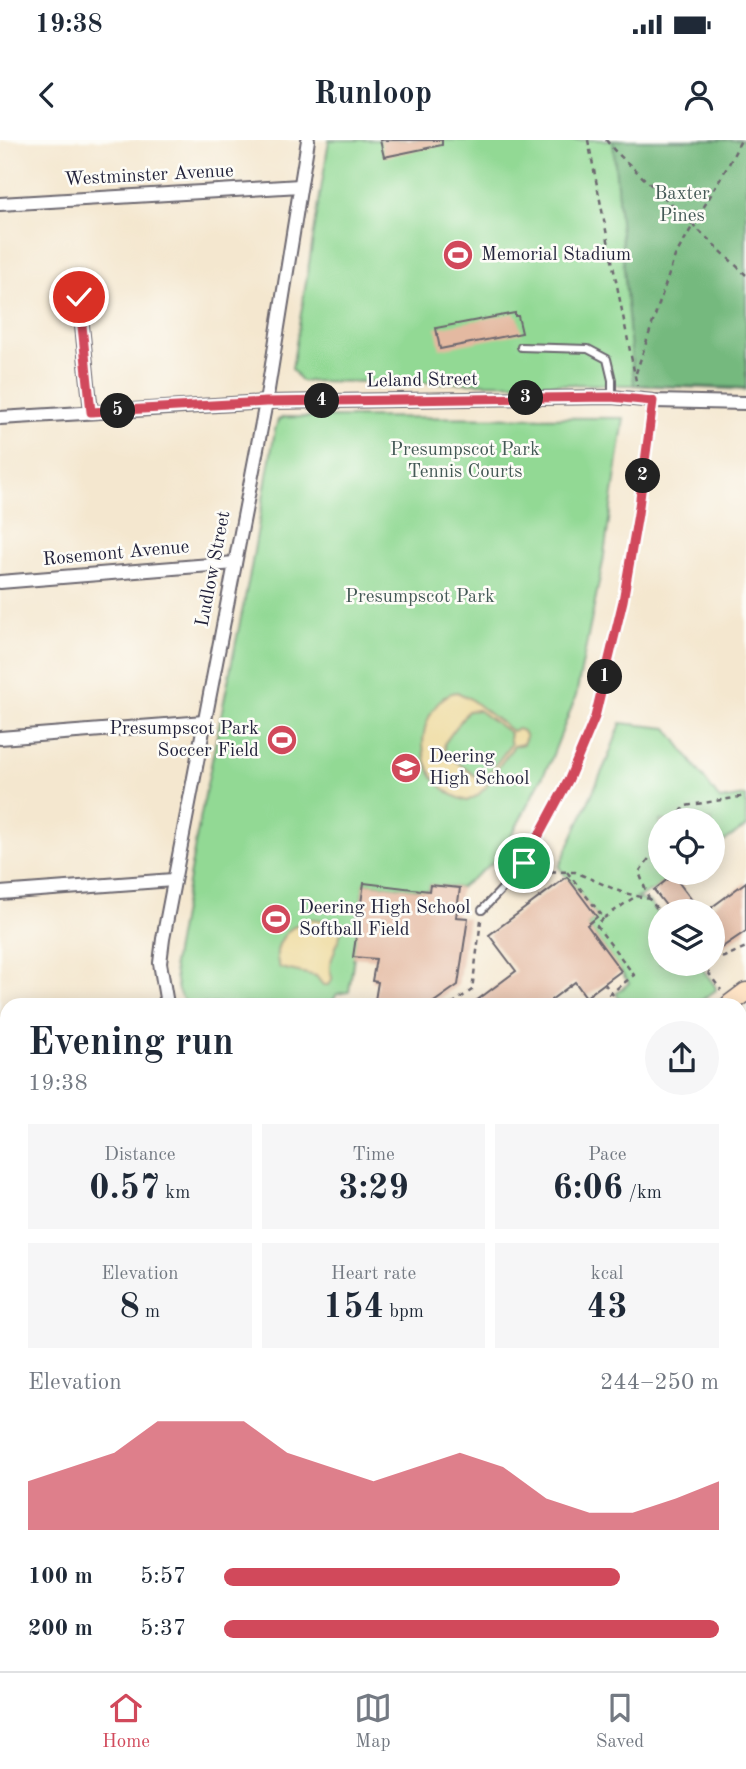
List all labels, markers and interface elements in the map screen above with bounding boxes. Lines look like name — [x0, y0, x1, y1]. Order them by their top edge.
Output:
text: 19:38 — [35, 12, 103, 38]
icon: back — [28, 76, 66, 114]
icon: person — [680, 76, 718, 114]
text: Runloop — [314, 79, 432, 111]
street label: Westminster Avenue — [64, 162, 234, 190]
park label: Baxter Pines — [654, 185, 710, 226]
sports icon: Memorial Stadium — [441, 238, 475, 272]
place label: Memorial Stadium — [481, 246, 631, 265]
pin — [49, 267, 109, 327]
icon: check — [60, 278, 98, 316]
street label: Leland Street — [366, 371, 478, 391]
pin: 3 — [508, 380, 544, 416]
pin: 4 — [304, 384, 340, 418]
text: 3 — [520, 388, 531, 407]
text: 4 — [316, 391, 327, 410]
pin: 5 — [100, 394, 136, 428]
text: 5 — [112, 401, 123, 420]
park label: Presumpscot Park Tennis Courts — [390, 441, 540, 482]
pin: 2 — [626, 458, 660, 494]
text: 2 — [637, 466, 648, 485]
street label: Ludlow Street — [193, 510, 235, 628]
street label: Rosemont Avenue — [42, 538, 190, 570]
park label: Presumpscot Park — [345, 588, 495, 607]
pin: 1 — [588, 660, 622, 694]
text: 1 — [599, 667, 610, 686]
place label: Presumpscot Park Soccer Field — [109, 720, 259, 761]
sports icon: Presumpscot Park Soccer Field — [265, 723, 299, 757]
place label: Deering High School — [429, 748, 529, 789]
school or university icon: Deering High School — [389, 751, 423, 785]
map controls — [648, 808, 725, 976]
button: locate — [648, 808, 725, 885]
pin — [494, 833, 554, 893]
icon: arrive — [505, 844, 543, 882]
place label: Deering High School Softball Field — [299, 899, 470, 940]
button: layers — [648, 899, 725, 976]
sports icon: Deering High School Softball Field — [259, 902, 293, 936]
button: share — [645, 1021, 719, 1095]
text: Evening run — [28, 1025, 234, 1063]
text: 19:38 — [28, 1072, 88, 1095]
text: Distance — [104, 1146, 176, 1165]
text: Time — [352, 1146, 395, 1165]
text: Pace — [588, 1146, 626, 1165]
text: 0.57 — [89, 1171, 160, 1206]
text: 3:29 — [338, 1171, 409, 1206]
text: 6:06 — [552, 1171, 623, 1206]
text: km — [160, 1184, 190, 1203]
text: /km — [623, 1184, 662, 1203]
text: Elevation — [101, 1265, 178, 1284]
text: Heart rate — [331, 1265, 416, 1284]
text: kcal — [591, 1265, 624, 1284]
text: 8 — [119, 1290, 140, 1325]
text: 154 — [323, 1290, 384, 1325]
text: 43 — [587, 1290, 627, 1325]
text: m — [140, 1303, 160, 1322]
text: bpm — [384, 1303, 424, 1322]
text: Elevation — [28, 1371, 122, 1394]
text: 244–250 m — [600, 1371, 719, 1394]
text: 100 m — [28, 1565, 93, 1588]
text: 5:57 — [140, 1565, 186, 1588]
text: 200 m — [28, 1617, 93, 1640]
text: 5:37 — [140, 1617, 186, 1640]
tab: Home — [102, 1689, 150, 1754]
tab: Map — [354, 1689, 392, 1754]
tab: Saved — [596, 1689, 644, 1754]

